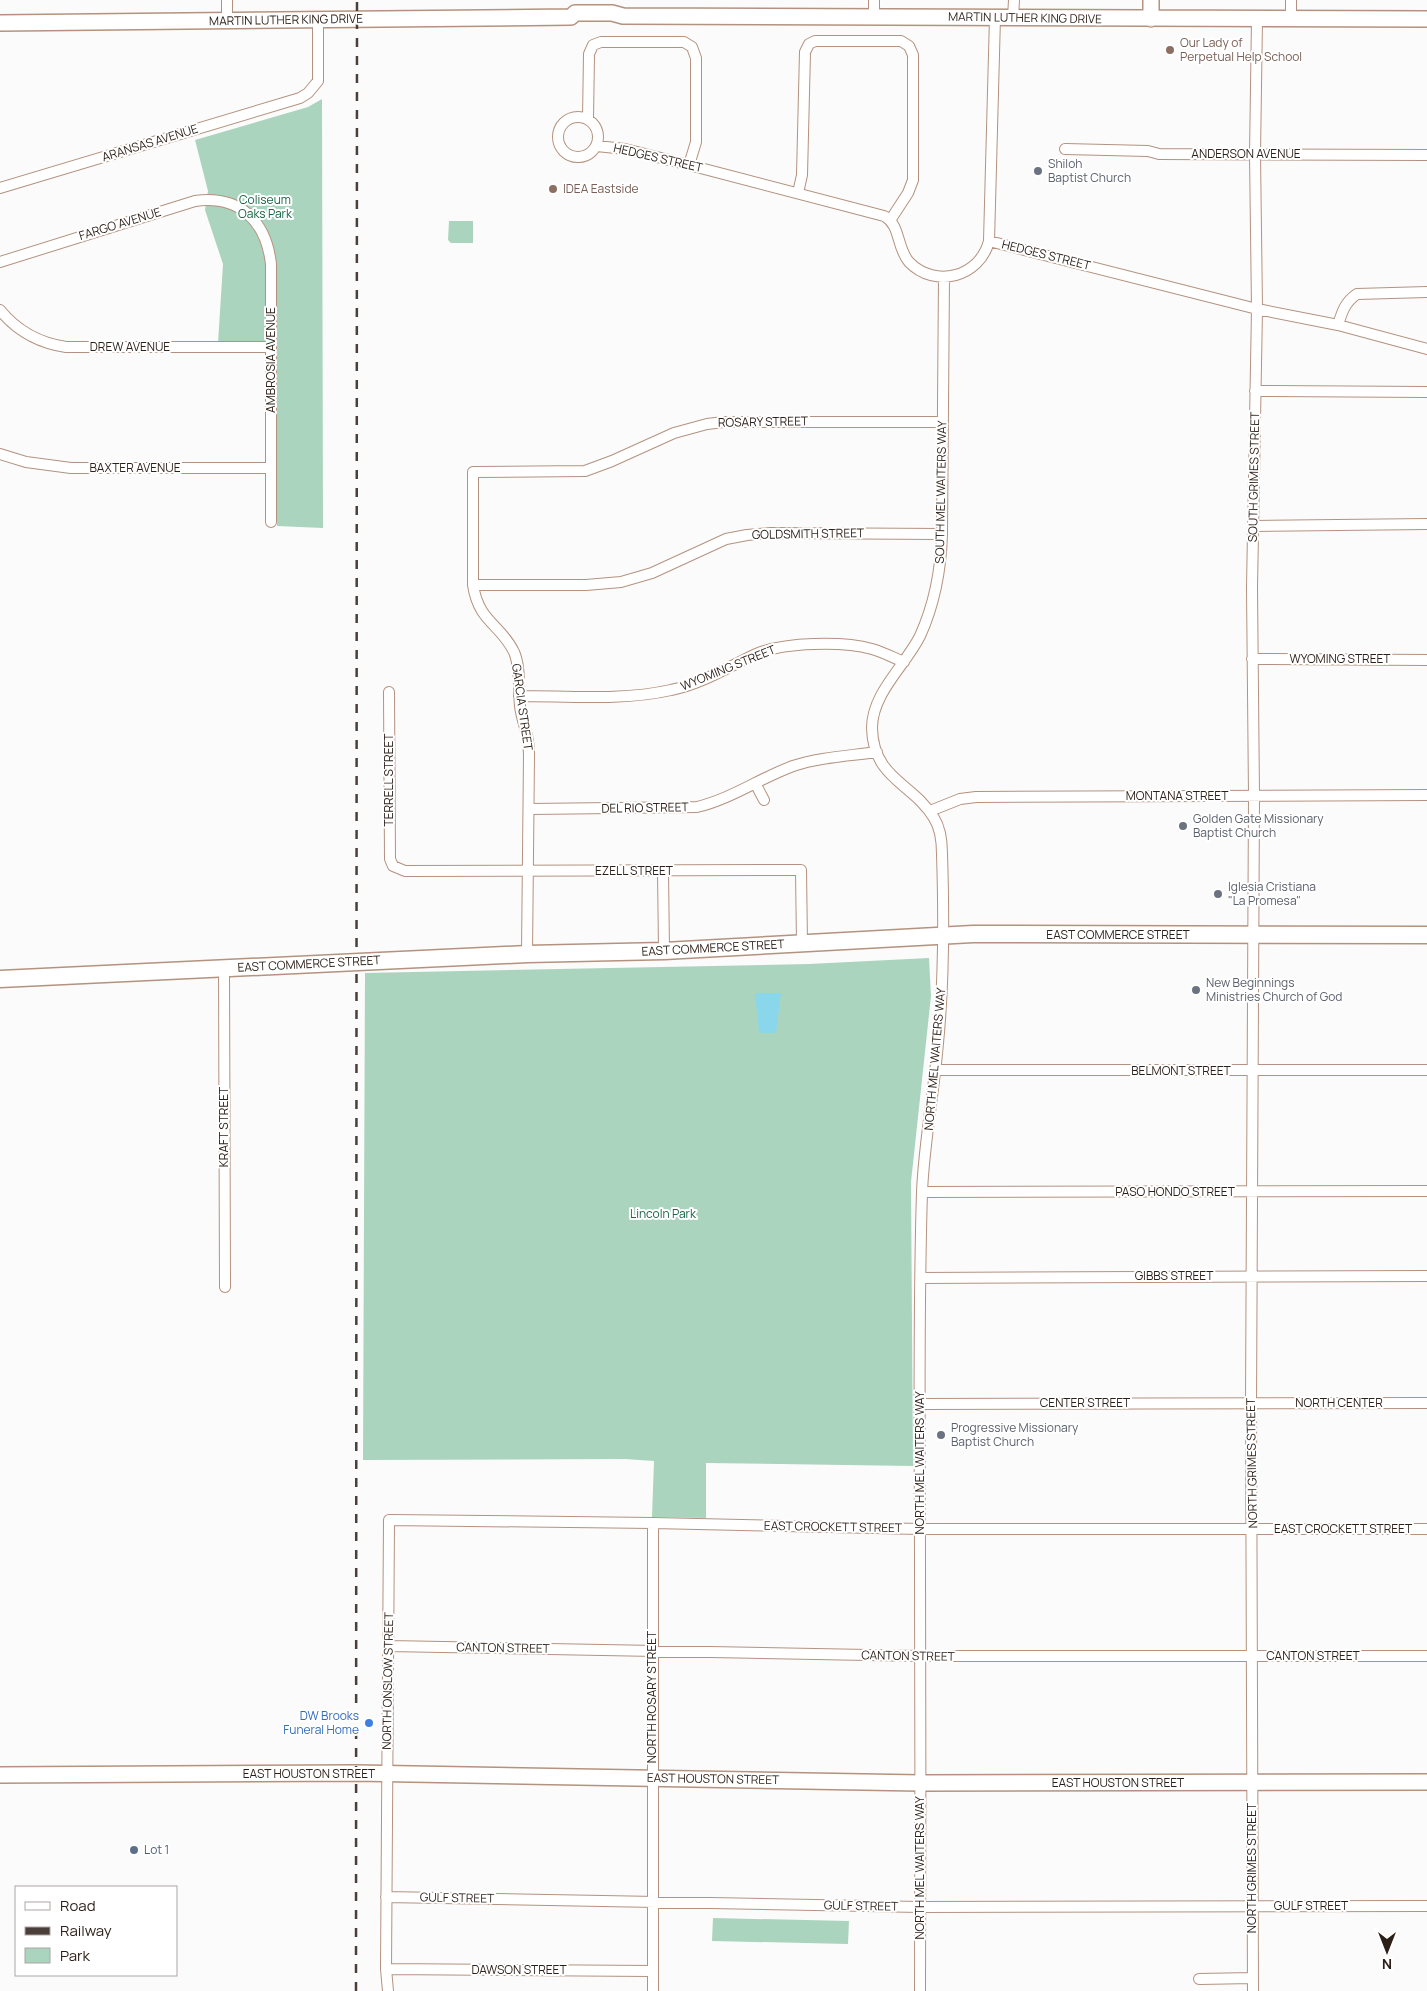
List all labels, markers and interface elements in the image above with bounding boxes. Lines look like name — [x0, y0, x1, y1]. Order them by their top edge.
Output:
street label: MARTIN LUTHER KING DRIVE — [948, 8, 1102, 27]
street label: MARTIN LUTHER KING DRIVE — [209, 10, 363, 29]
place label: Our Lady of Perpetual Help School — [1180, 34, 1302, 65]
marker: Our Lady of Perpetual Help School — [1164, 44, 1176, 56]
street label: ARANSAS AVENUE — [100, 120, 200, 165]
street label: HEDGES STREET — [612, 139, 705, 176]
street label: ANDERSON AVENUE — [1191, 145, 1301, 162]
place label: Shiloh Baptist Church — [1048, 155, 1131, 186]
marker: Shiloh Baptist Church — [1032, 165, 1044, 177]
place label: IDEA Eastside — [563, 180, 639, 197]
marker: IDEA Eastside — [547, 183, 559, 195]
park label: Coliseum Oaks Park — [238, 191, 293, 222]
street label: FARGO AVENUE — [77, 203, 163, 244]
street label: HEDGES STREET — [1000, 235, 1093, 274]
street label: AMBROSIA AVENUE — [262, 307, 279, 413]
street label: DREW AVENUE — [90, 338, 170, 355]
street label: SOUTH GRIMES STREET — [1244, 411, 1263, 542]
street label: ROSARY STREET — [718, 412, 809, 431]
street label: SOUTH MEL WAITERS WAY — [931, 420, 950, 564]
street label: BAXTER AVENUE — [90, 459, 181, 476]
street label: GOLDSMITH STREET — [752, 524, 865, 543]
street label: WYOMING STREET — [678, 640, 779, 694]
street label: WYOMING STREET — [1289, 650, 1391, 667]
street label: GARCIA STREET — [508, 662, 537, 752]
street label: TERRELL STREET — [380, 733, 397, 826]
street label: MONTANA STREET — [1126, 787, 1229, 804]
street label: DEL RIO STREET — [601, 798, 690, 817]
place label: Golden Gate Missionary Baptist Church — [1193, 810, 1324, 841]
marker: Golden Gate Missionary Baptist Church — [1177, 820, 1189, 832]
street label: EZELL STREET — [595, 862, 674, 879]
place label: Iglesia Cristiana "La Promesa" — [1228, 878, 1316, 909]
marker: Iglesia Cristiana "La Promesa" — [1212, 888, 1224, 900]
street label: EAST COMMERCE STREET — [1046, 926, 1190, 943]
street label: EAST COMMERCE STREET — [641, 935, 786, 960]
street label: EAST COMMERCE STREET — [237, 951, 382, 976]
place label: New Beginnings Ministries Church of God — [1206, 974, 1342, 1005]
marker: New Beginnings Ministries Church of God — [1190, 984, 1202, 996]
street label: NORTH MEL WAITERS WAY — [920, 987, 949, 1131]
street label: BELMONT STREET — [1131, 1062, 1232, 1079]
street label: KRAFT STREET — [215, 1086, 232, 1167]
street label: PASO HONDO STREET — [1115, 1183, 1236, 1200]
park label: Lincoln Park — [630, 1205, 697, 1222]
street label: GIBBS STREET — [1135, 1267, 1214, 1284]
street label: NORTH MEL WAITERS WAY — [911, 1391, 928, 1535]
street label: CENTER STREET — [1040, 1394, 1131, 1411]
street label: NORTH CENTER — [1295, 1394, 1383, 1411]
street label: NORTH GRIMES STREET — [1242, 1397, 1261, 1528]
place label: Progressive Missionary Baptist Church — [951, 1419, 1079, 1450]
marker: Progressive Missionary Baptist Church — [935, 1429, 947, 1441]
street label: EAST CROCKETT STREET — [764, 1517, 903, 1536]
street label: EAST CROCKETT STREET — [1274, 1520, 1413, 1537]
street label: NORTH ONSLOW STREET — [378, 1611, 397, 1750]
street label: NORTH ROSARY STREET — [643, 1630, 660, 1763]
street label: CANTON STREET — [456, 1638, 551, 1657]
street label: CANTON STREET — [861, 1646, 956, 1665]
street label: CANTON STREET — [1266, 1647, 1361, 1664]
place label: DW Brooks Funeral Home — [283, 1707, 359, 1738]
marker: DW Brooks Funeral Home — [363, 1717, 375, 1729]
street label: EAST HOUSTON STREET — [243, 1765, 376, 1782]
street label: EAST HOUSTON STREET — [647, 1769, 780, 1788]
street label: EAST HOUSTON STREET — [1052, 1774, 1185, 1791]
street label: NORTH MEL WAITERS WAY — [911, 1796, 928, 1940]
street label: NORTH GRIMES STREET — [1243, 1802, 1260, 1933]
place label: Lot 1 — [144, 1841, 169, 1858]
marker: Lot 1 — [128, 1844, 140, 1856]
legend — [15, 1886, 178, 1976]
street label: GULF STREET — [420, 1888, 495, 1907]
text: Road — [60, 1895, 96, 1916]
street label: GULF STREET — [824, 1896, 899, 1915]
street label: GULF STREET — [1274, 1897, 1349, 1914]
text: Railway — [60, 1920, 112, 1941]
north arrow — [1362, 1926, 1412, 1976]
text: Park — [60, 1945, 90, 1966]
text: N — [1382, 1955, 1392, 1974]
street label: DAWSON STREET — [471, 1961, 567, 1978]

